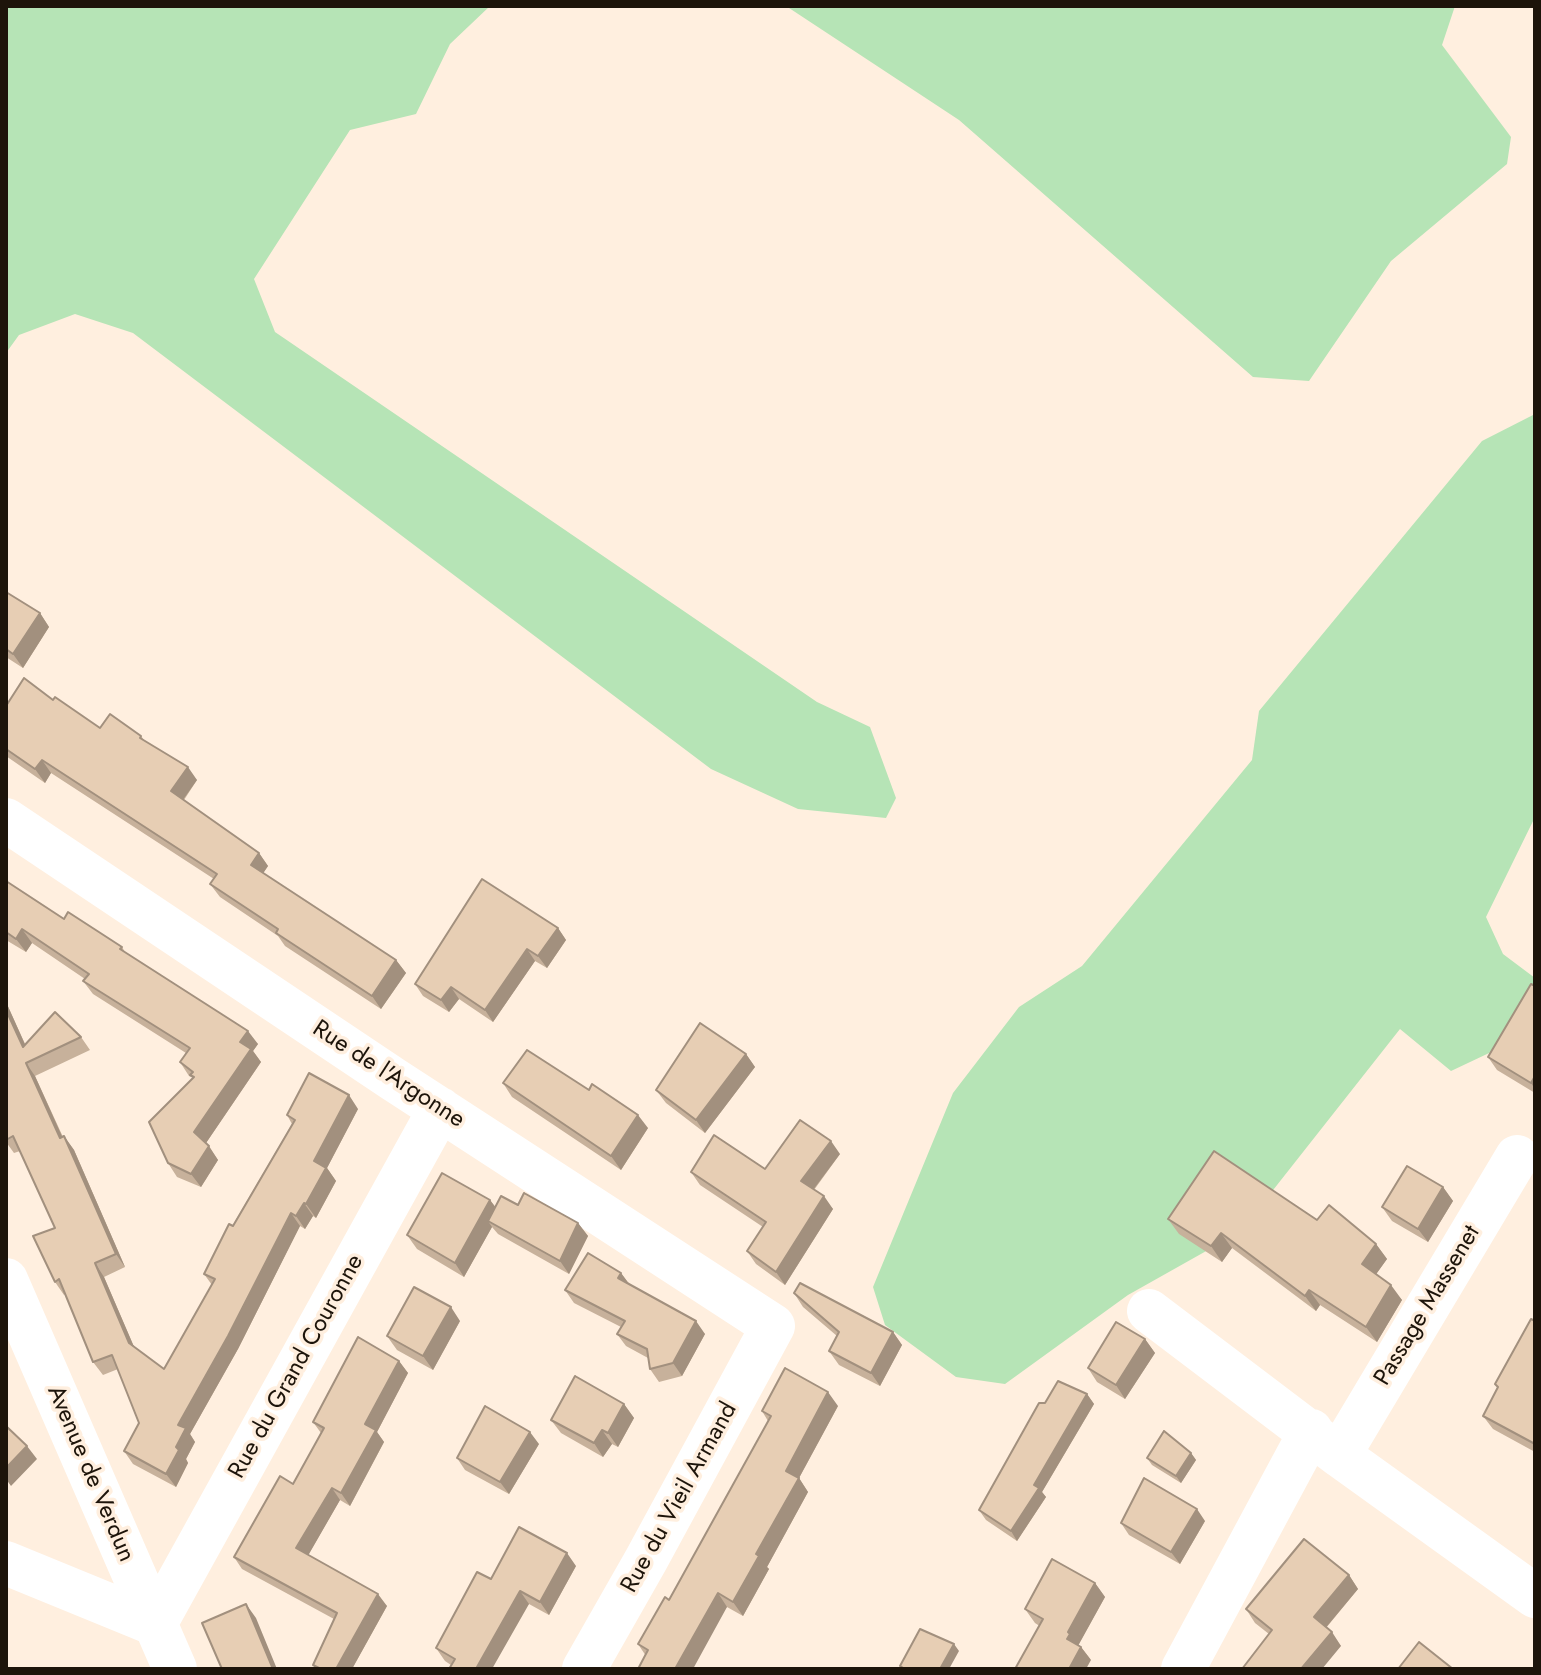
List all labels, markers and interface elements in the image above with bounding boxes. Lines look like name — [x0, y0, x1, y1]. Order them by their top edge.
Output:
street label: Rue de l'Argonne — [306, 1015, 470, 1135]
street label: Passage Massenet — [1369, 1221, 1487, 1391]
street label: Rue du Grand Couronne — [223, 1250, 371, 1484]
street label: Avenue de Verdun — [40, 1382, 140, 1566]
street label: Rue du Vieil Armand — [616, 1398, 744, 1598]

